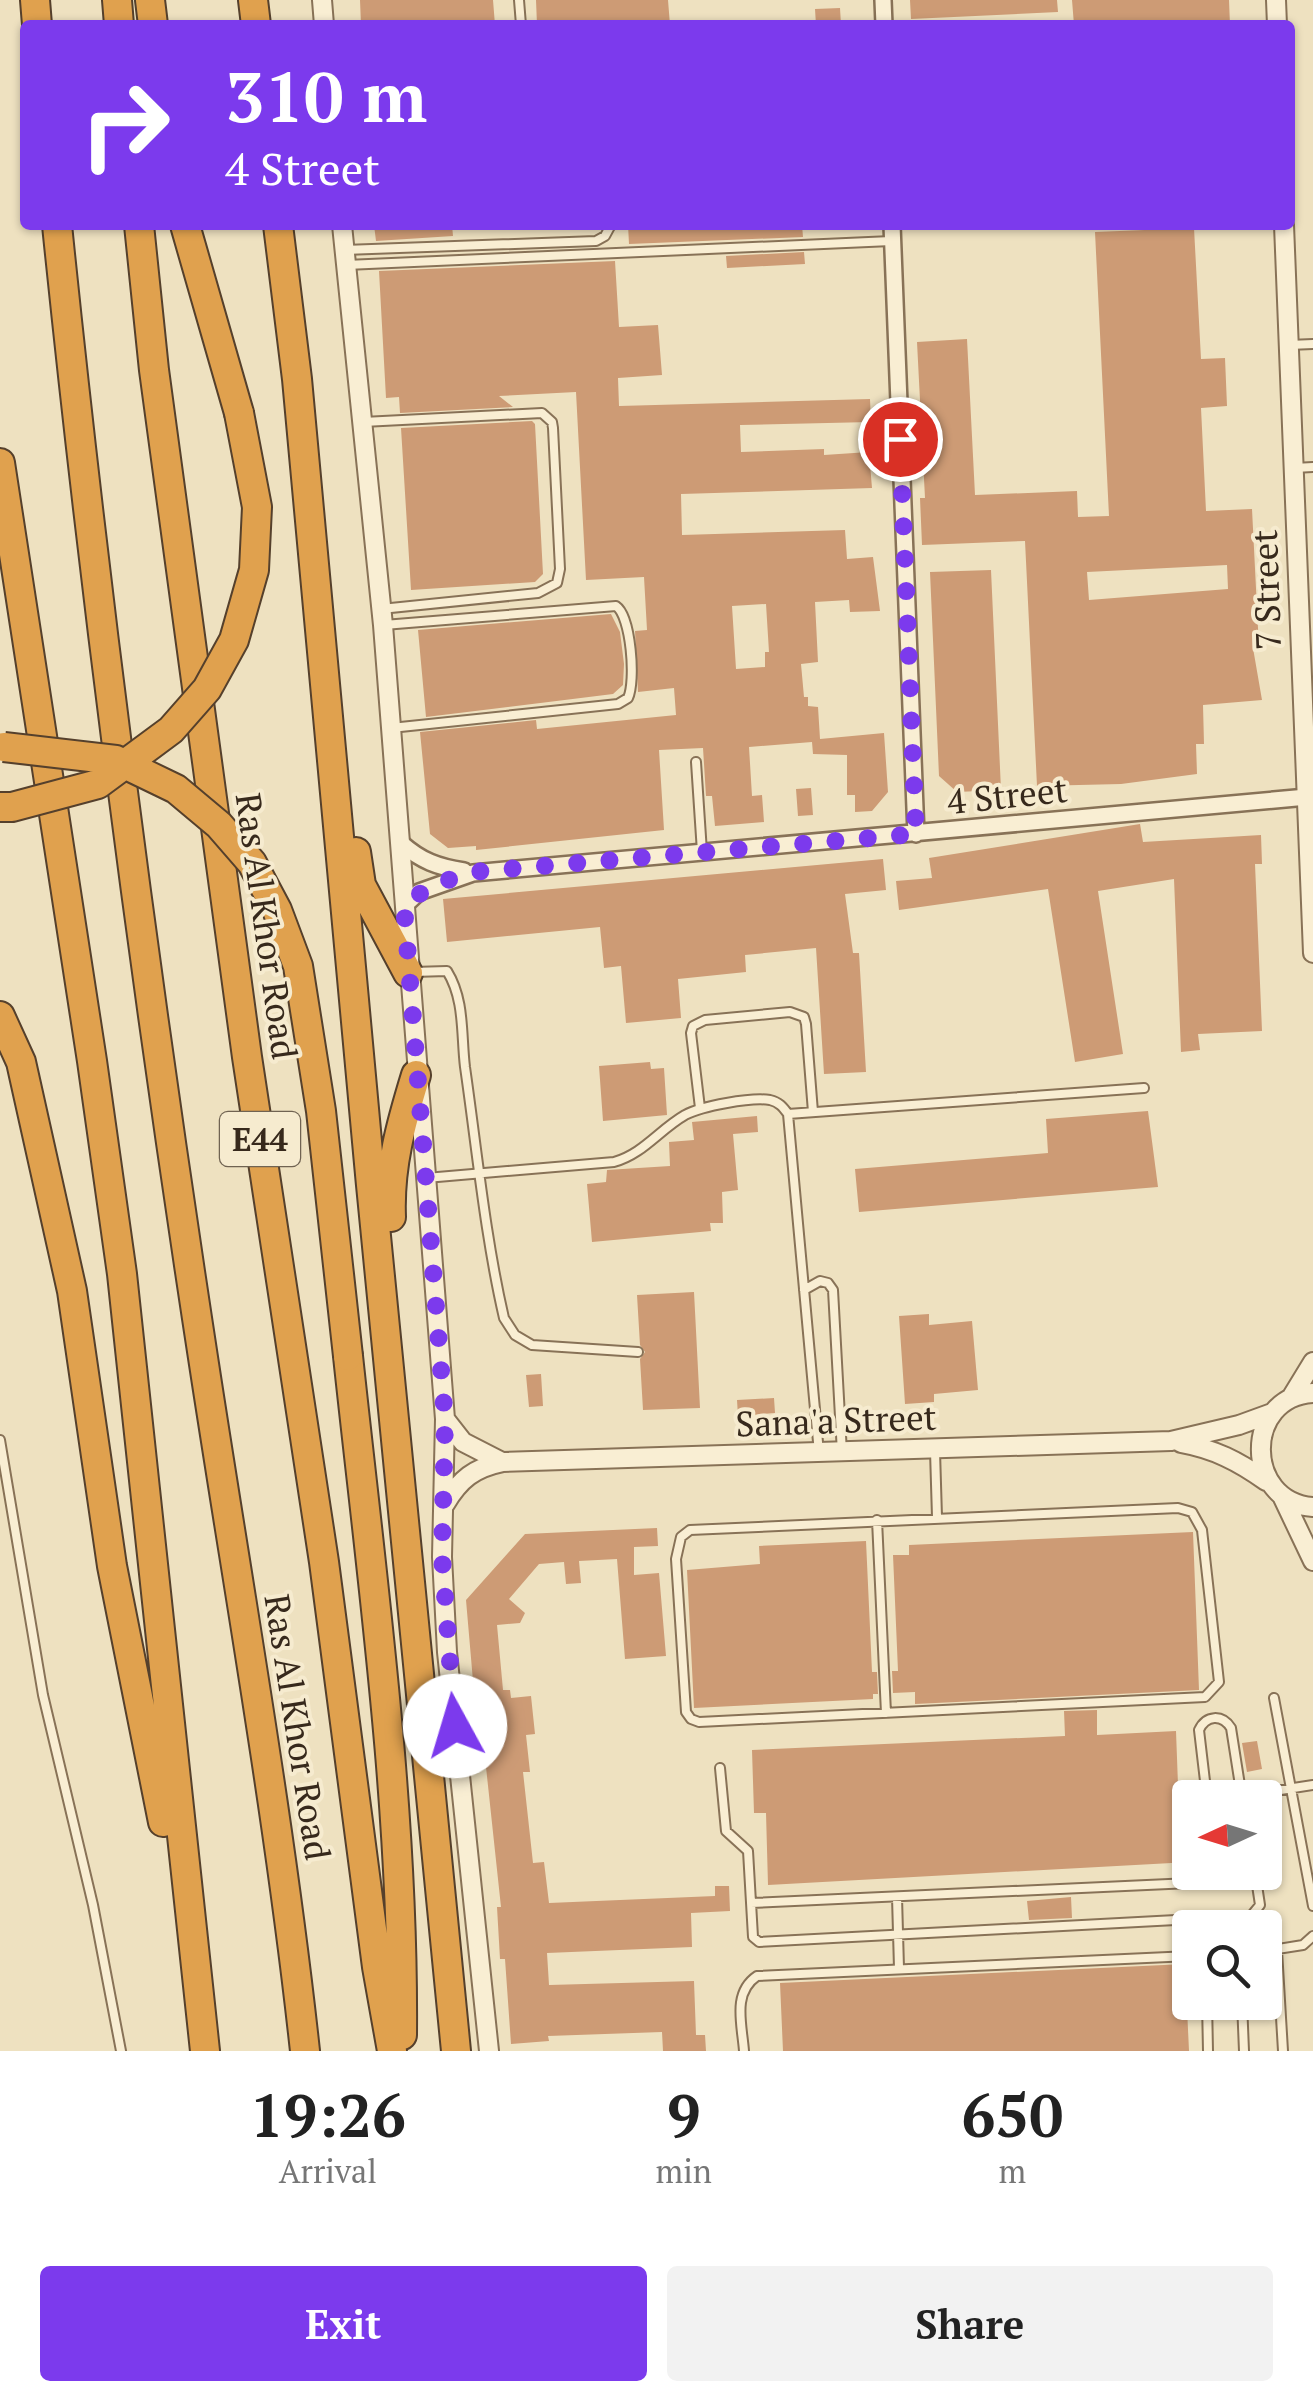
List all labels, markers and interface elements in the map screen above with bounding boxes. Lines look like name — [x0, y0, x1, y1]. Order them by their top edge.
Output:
text: 310 m — [225, 49, 427, 142]
icon: right — [60, 60, 190, 190]
text: 4 Street — [225, 138, 380, 198]
pin — [858, 397, 943, 482]
icon: arrive — [873, 412, 928, 467]
street label: 7 Street — [1241, 529, 1291, 651]
street label: 4 Street — [945, 766, 1069, 824]
street label: Ras Al Khor Road — [226, 790, 308, 1062]
road number: E44 — [220, 1112, 300, 1166]
street label: Sana'a Street — [735, 1394, 937, 1446]
street label: Ras Al Khor Road — [254, 1591, 342, 1863]
position arrow — [403, 1674, 507, 1778]
north arrow — [1172, 1780, 1282, 1890]
map controls — [1172, 1780, 1282, 2020]
button: search — [1172, 1910, 1282, 2020]
text: 19:26 — [250, 2075, 406, 2154]
text: 9 — [667, 2075, 701, 2154]
text: 650 — [962, 2075, 1063, 2154]
text: Arrival — [279, 2150, 377, 2192]
text: min — [656, 2150, 712, 2192]
text: m — [999, 2150, 1026, 2192]
button: Exit — [40, 2266, 647, 2381]
button: Share — [667, 2266, 1273, 2381]

